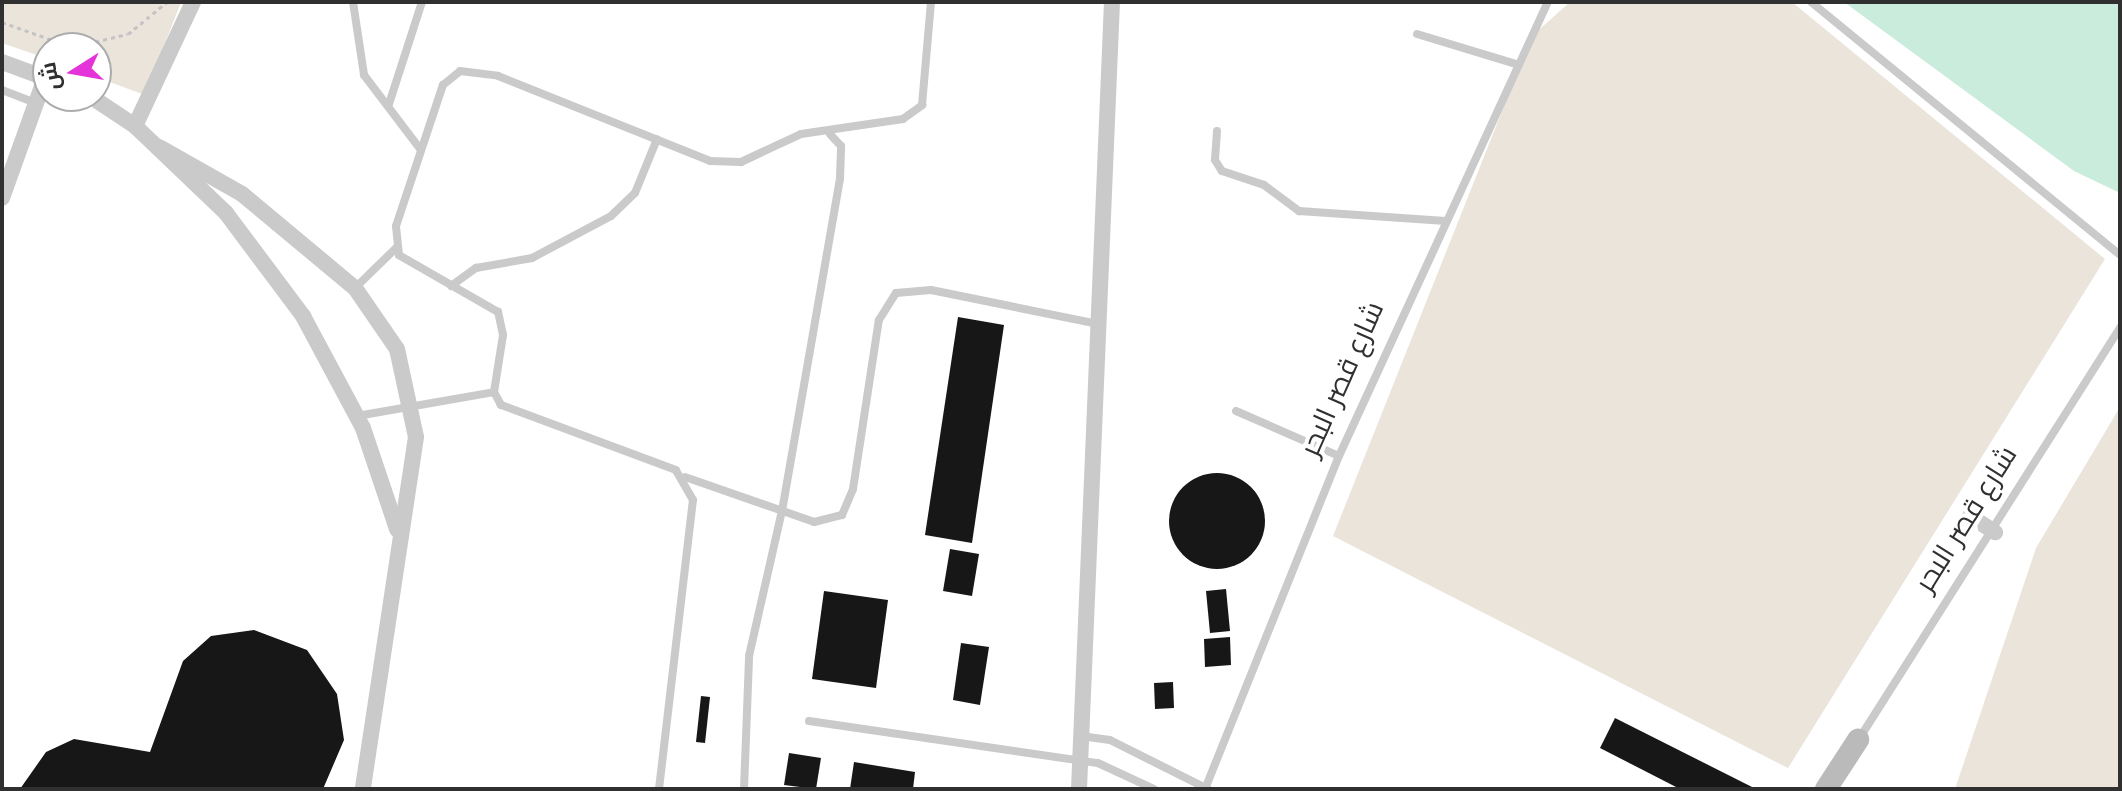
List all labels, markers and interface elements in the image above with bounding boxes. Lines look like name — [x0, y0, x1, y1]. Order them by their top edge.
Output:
north arrow — [32, 32, 112, 112]
text: ش — [33, 59, 68, 93]
street label: شارع قصر البحر — [1293, 296, 1391, 462]
street label: شارع قصر البحر — [1908, 440, 2024, 598]

